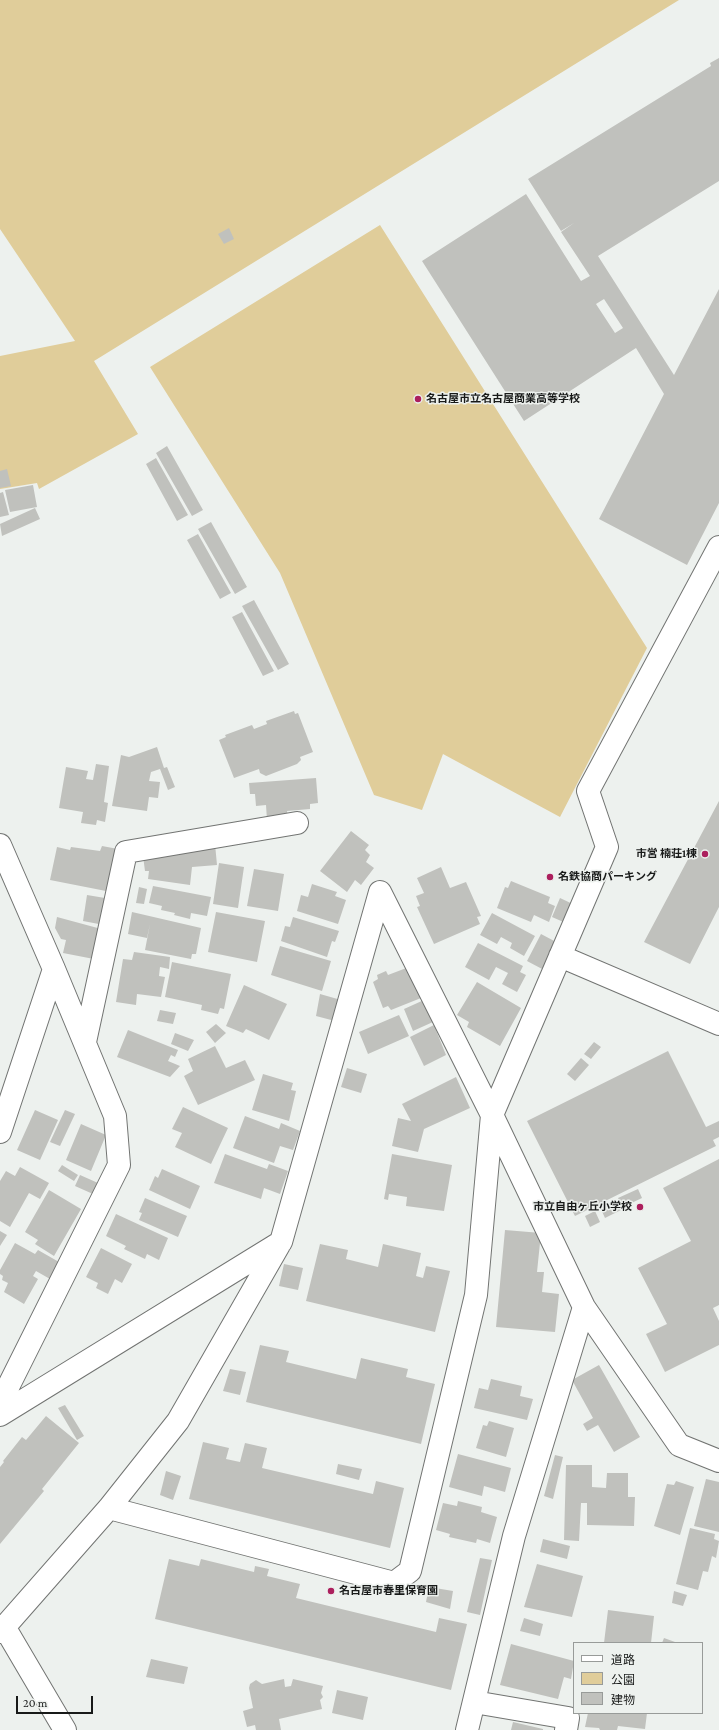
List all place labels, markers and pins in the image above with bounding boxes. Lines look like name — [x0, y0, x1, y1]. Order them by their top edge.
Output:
place label: 名古屋市立名古屋商業高等学校 — [426, 392, 580, 406]
marker: 名古屋市立名古屋商業高等学校 — [413, 394, 423, 404]
place label: 市営 楠荘1棟 — [636, 847, 697, 861]
marker: 市営 楠荘1棟 — [700, 849, 710, 859]
place label: 名鉄協商パーキング — [558, 870, 657, 884]
marker: 名鉄協商パーキング — [545, 872, 555, 882]
place label: 市立自由ヶ丘小学校 — [533, 1200, 632, 1214]
marker: 市立自由ヶ丘小学校 — [635, 1202, 645, 1212]
place label: 名古屋市春里保育園 — [339, 1584, 438, 1598]
marker: 名古屋市春里保育園 — [326, 1586, 336, 1596]

